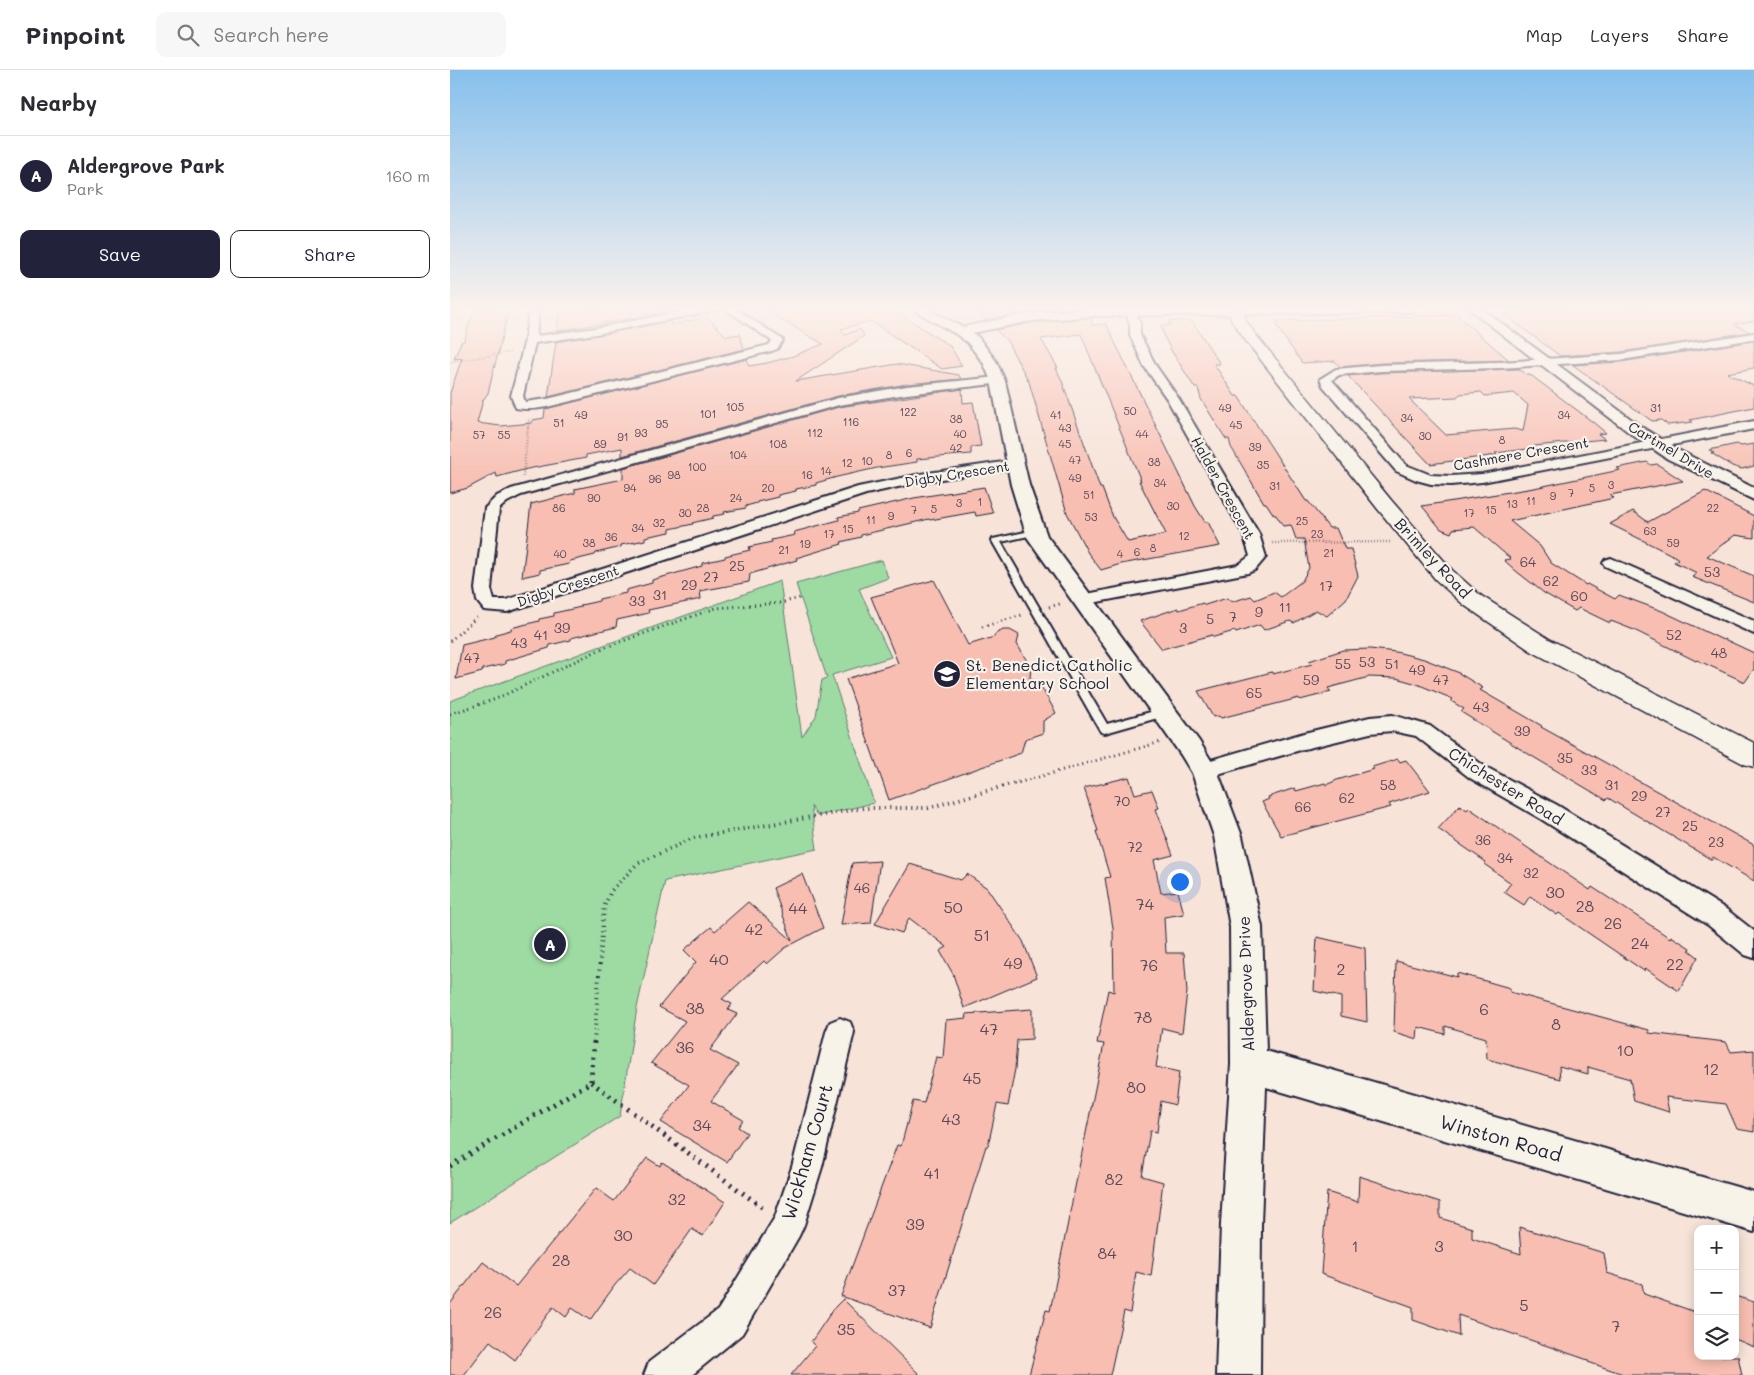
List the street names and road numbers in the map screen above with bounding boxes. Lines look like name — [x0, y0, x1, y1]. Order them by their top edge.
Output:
street label: Cartmel Drive — [1625, 417, 1718, 483]
street label: Cashmere Crescent — [1452, 432, 1590, 475]
street label: Halder Crescent — [1187, 433, 1260, 542]
street label: Digby Crescent — [903, 456, 1011, 491]
street label: Brimley Road — [1391, 513, 1476, 602]
street label: Digby Crescent — [514, 560, 621, 611]
street label: Chichester Road — [1445, 742, 1568, 829]
street label: Aldergrove Drive — [1233, 916, 1258, 1052]
street label: Wickham Court — [775, 1081, 838, 1223]
street label: Winston Road — [1437, 1108, 1565, 1167]

